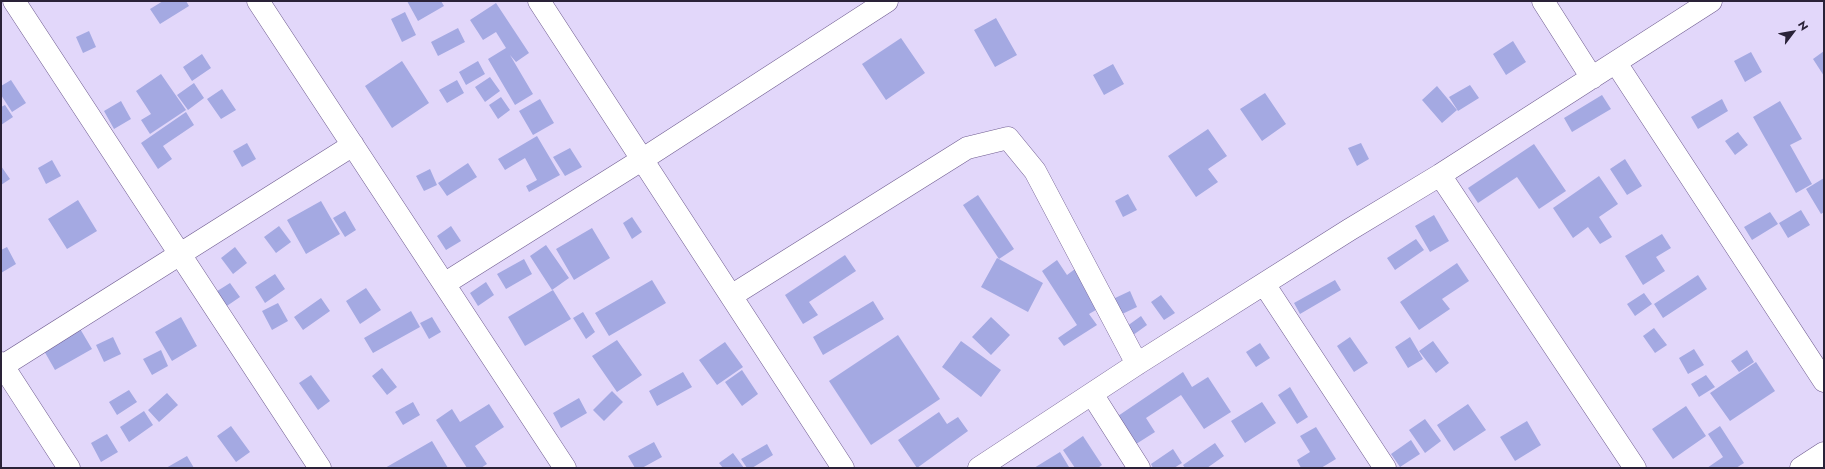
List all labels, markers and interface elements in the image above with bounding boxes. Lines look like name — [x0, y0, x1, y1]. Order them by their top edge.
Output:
north arrow — [1773, 12, 1813, 52]
text: N — [1794, 18, 1812, 34]

